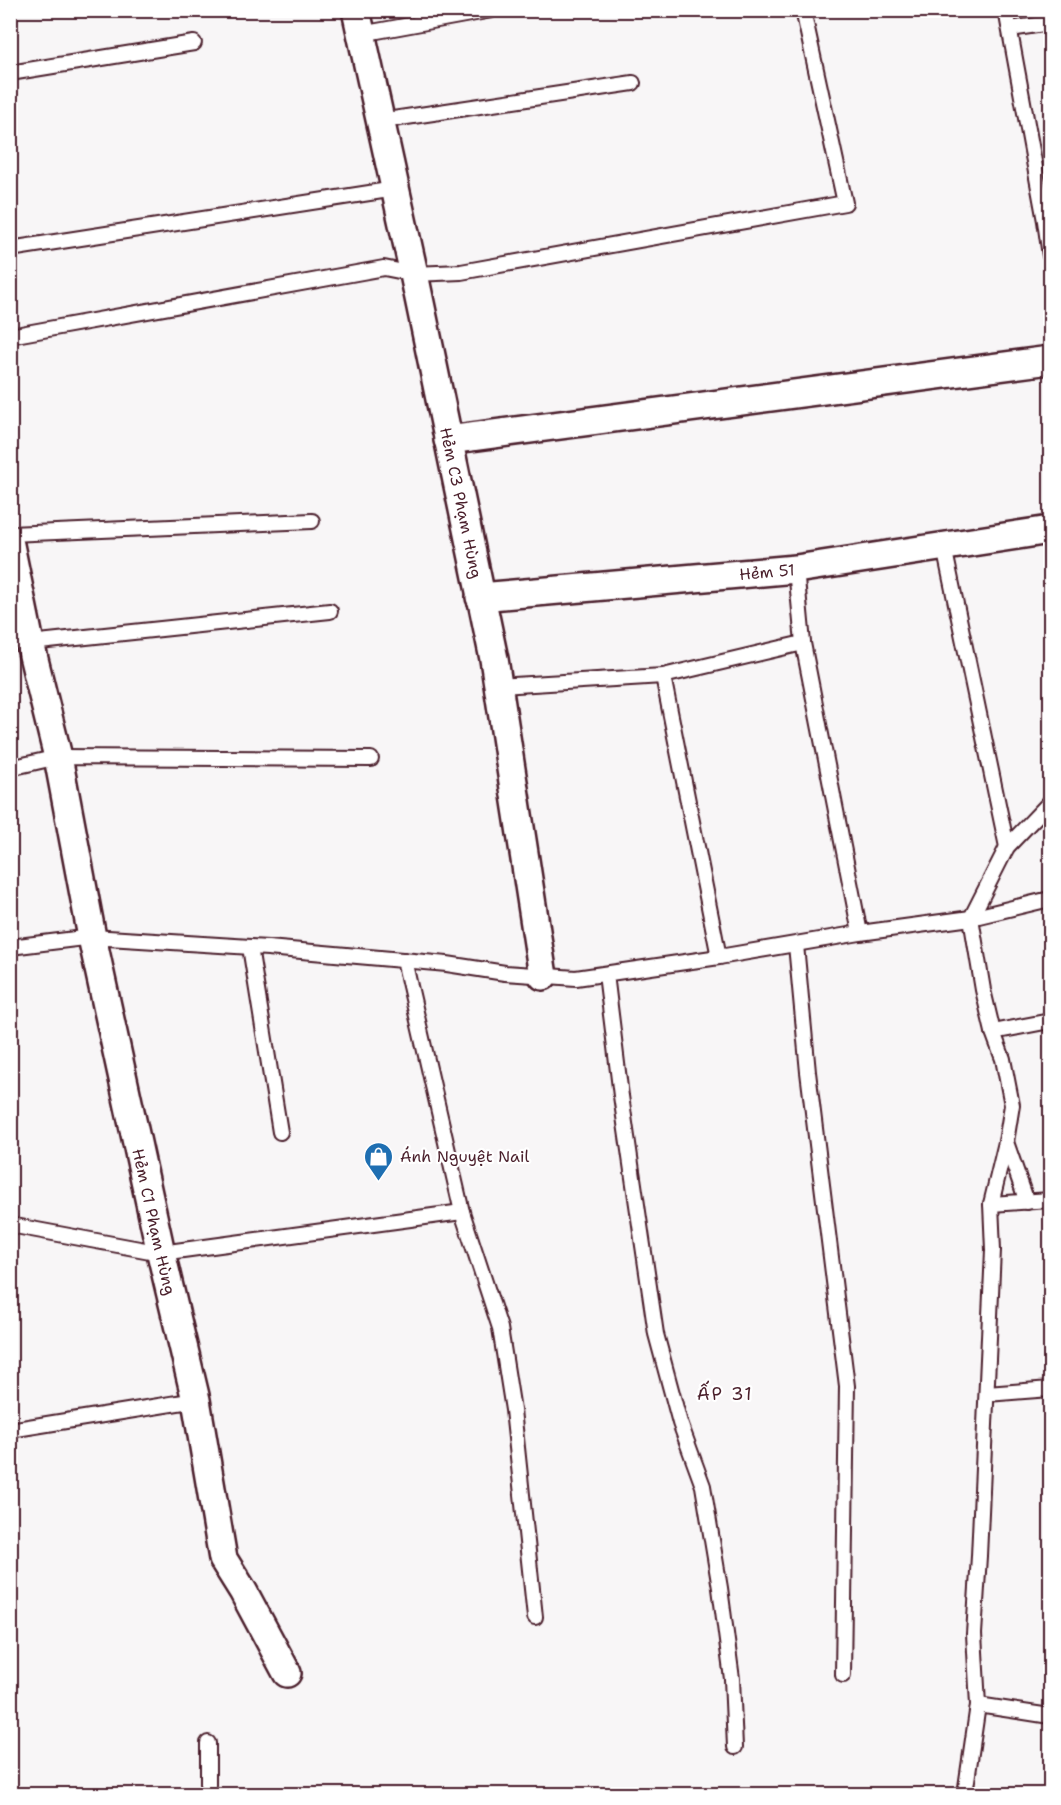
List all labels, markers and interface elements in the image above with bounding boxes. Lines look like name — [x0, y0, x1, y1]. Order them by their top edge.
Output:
street label: Hẻm C3 Phạm Hùng — [436, 425, 488, 581]
street label: Hẻm 51 — [738, 559, 795, 584]
shop icon: Ánh Nguyệt Nail — [363, 1140, 395, 1182]
street label: Hẻm C1 Phạm Hùng — [128, 1146, 181, 1297]
place label: Ánh Nguyệt Nail — [400, 1146, 529, 1167]
district label: ẤP 31 — [697, 1380, 753, 1406]

